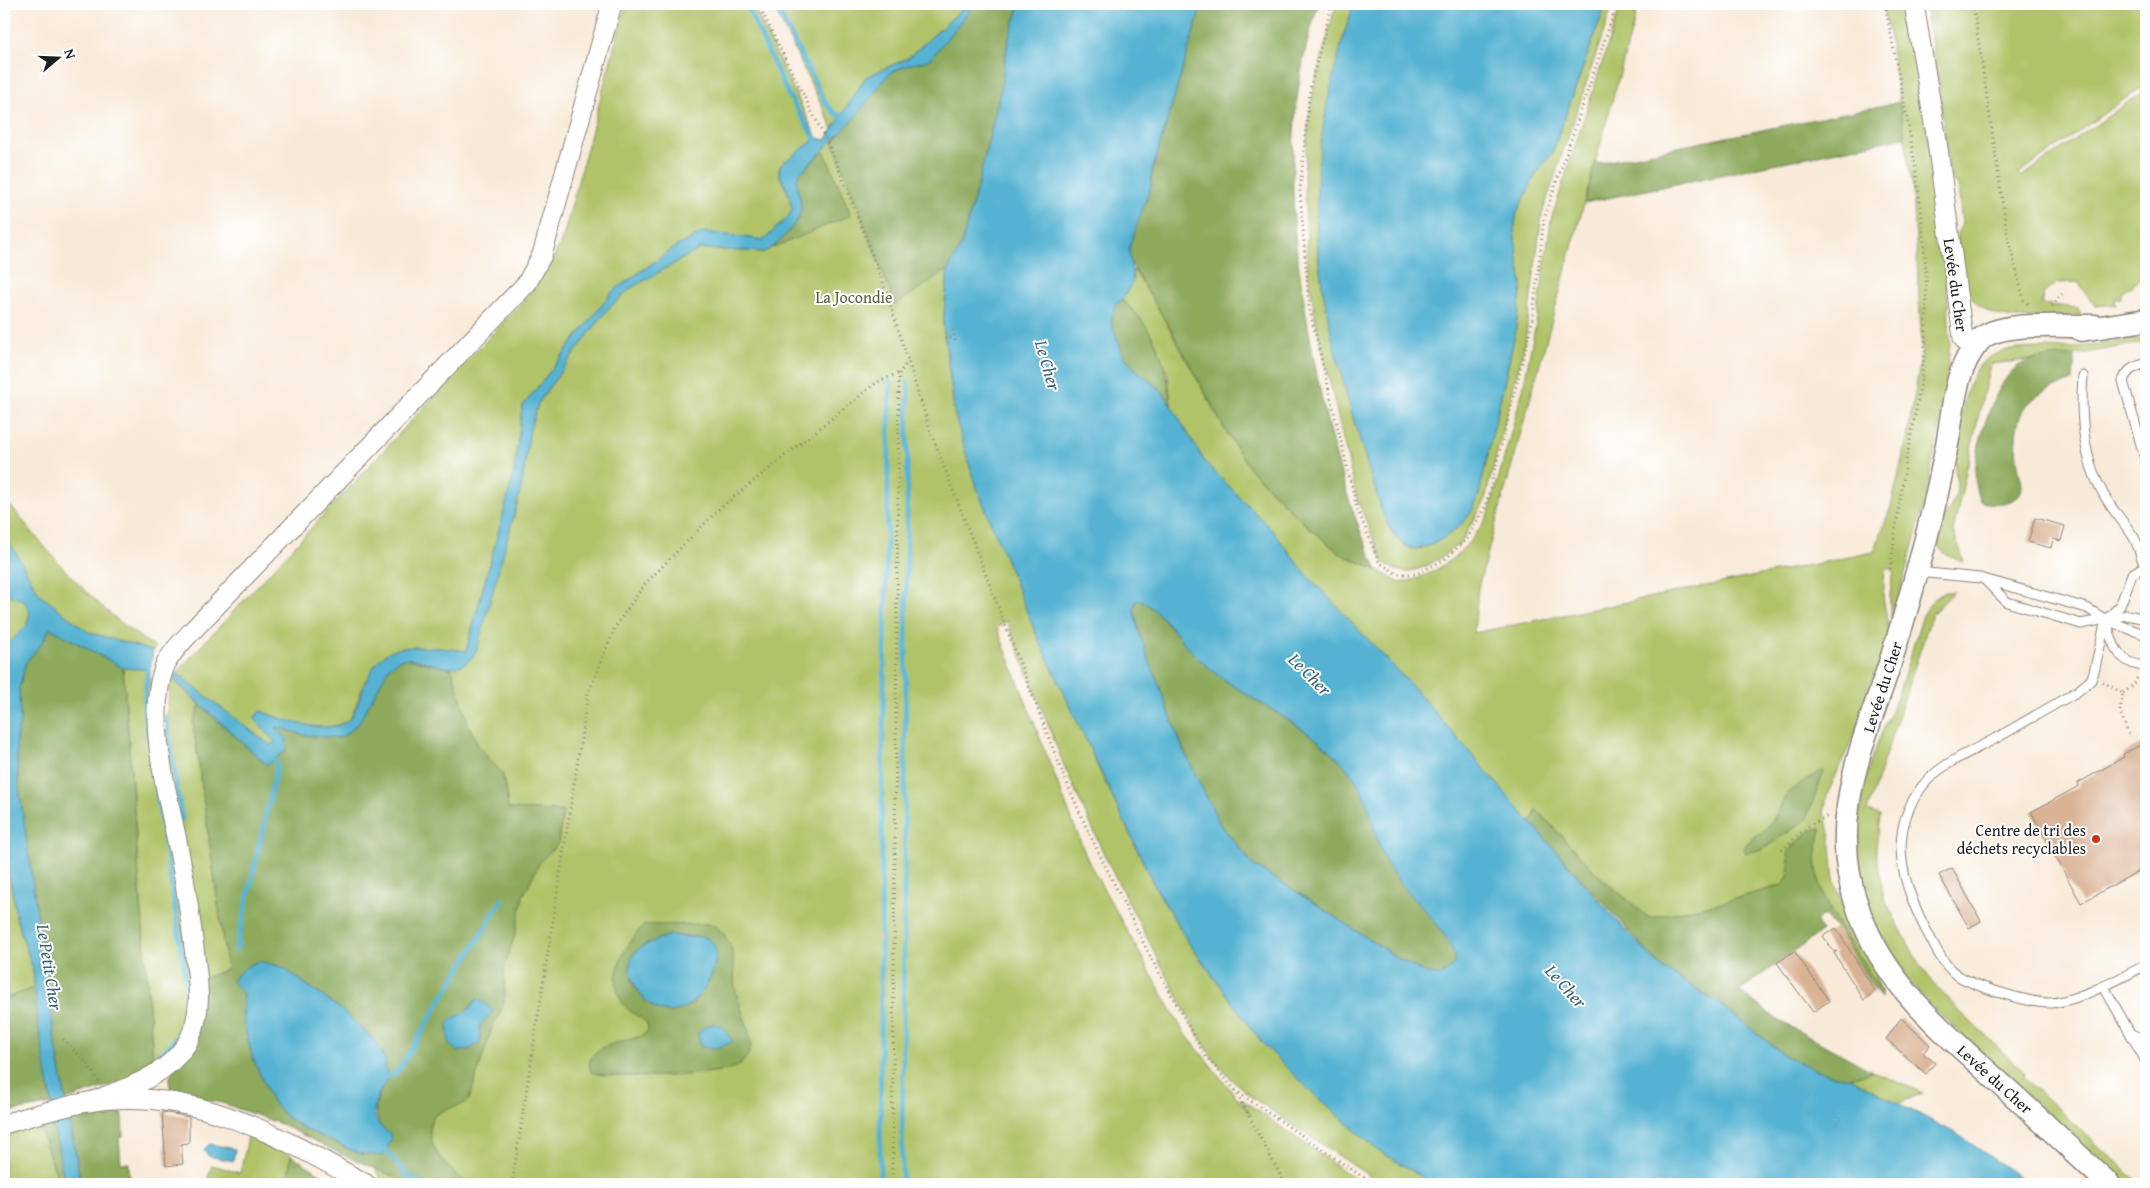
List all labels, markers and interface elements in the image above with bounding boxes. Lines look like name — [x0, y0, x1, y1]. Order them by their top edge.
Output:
north arrow — [32, 32, 82, 82]
text: N — [59, 46, 81, 62]
street label: Levée du Cher — [1938, 237, 1975, 334]
park label: La Jocondie — [816, 285, 892, 309]
water label: Le Cher — [1028, 336, 1068, 395]
street label: Levée du Cher — [1856, 638, 1908, 736]
water label: Le Cher — [1282, 646, 1339, 703]
place label: Centre de tri des déchets recyclables — [1957, 818, 2086, 860]
marker: Centre de tri des déchets recyclables — [2090, 833, 2102, 845]
water label: Le Petit Cher — [30, 921, 70, 1013]
water label: Le Cher — [1538, 957, 1594, 1015]
street label: Levée du Cher — [1952, 1039, 2038, 1120]

